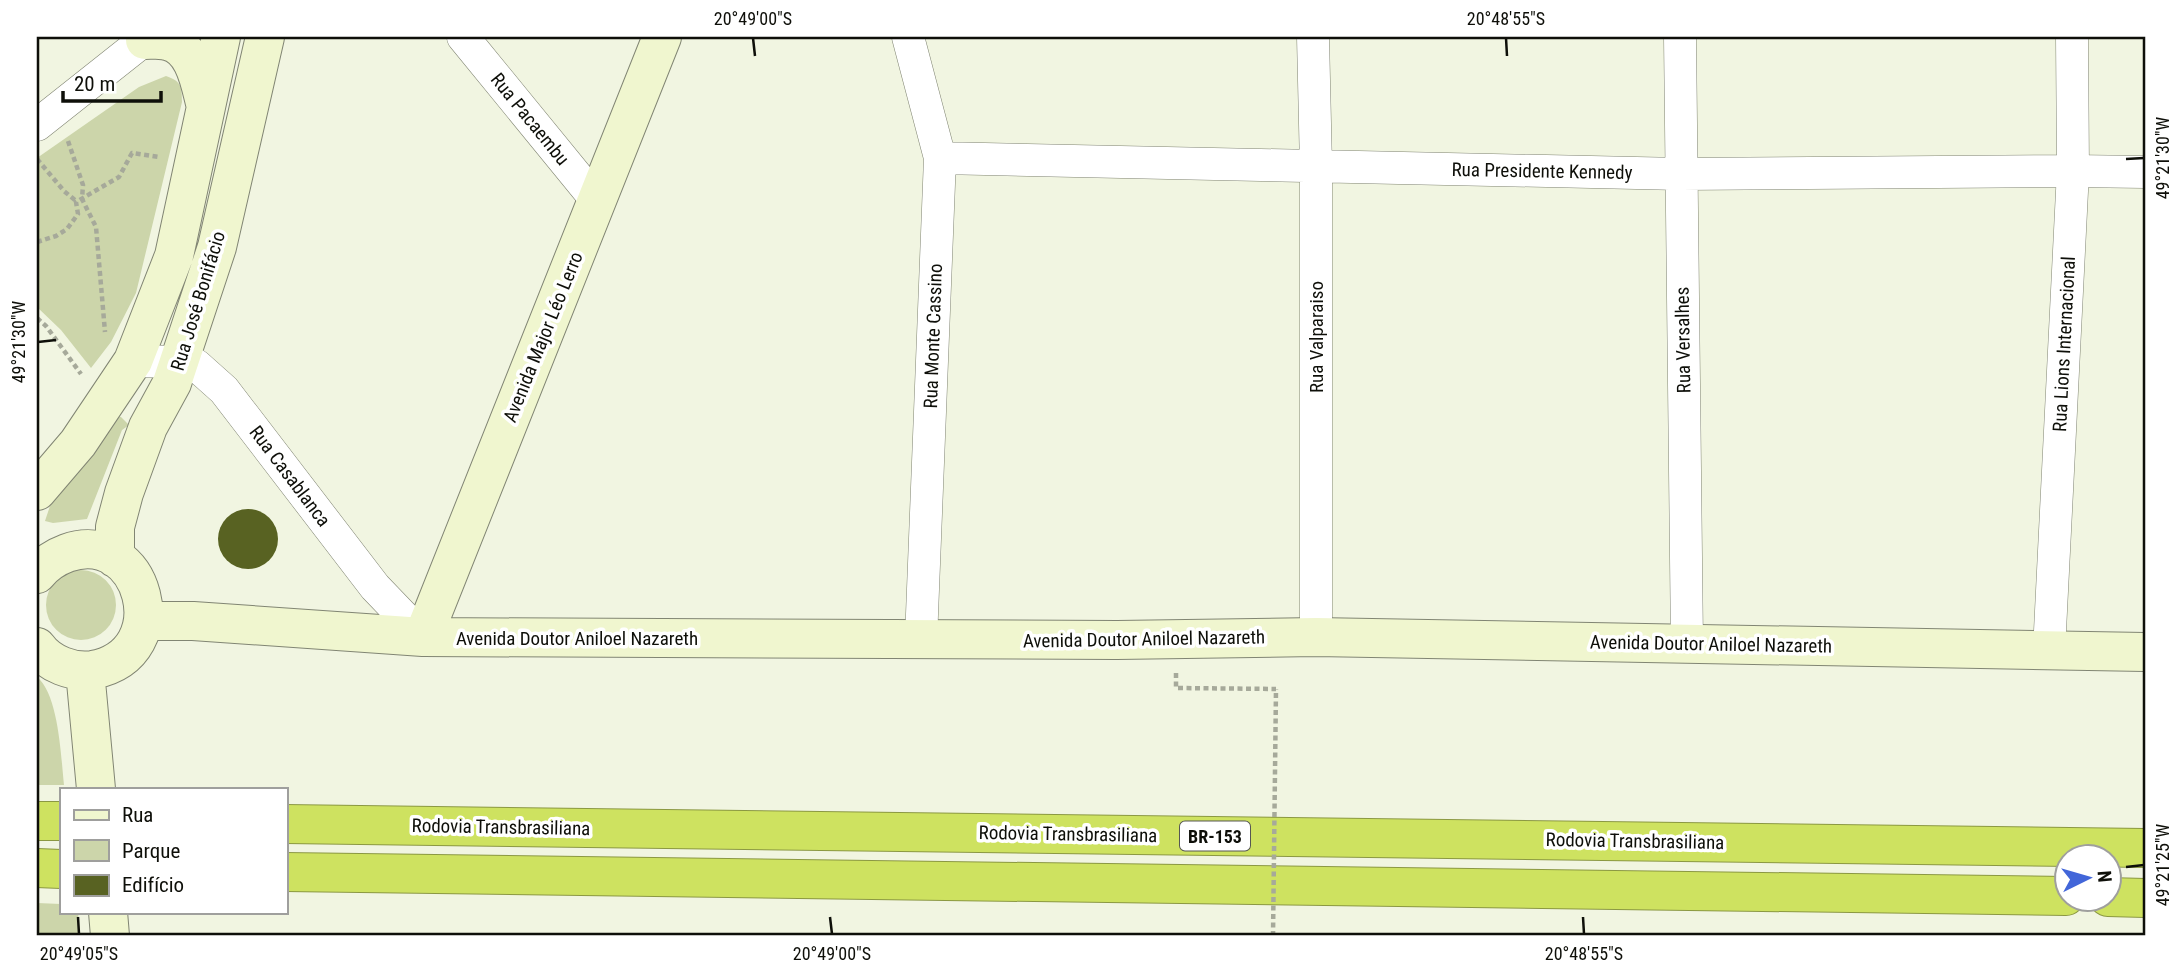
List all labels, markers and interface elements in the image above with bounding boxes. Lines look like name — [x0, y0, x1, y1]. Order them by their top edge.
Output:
text: 20°49'00"S — [714, 8, 792, 29]
text: 20°48'55"S — [1467, 8, 1545, 29]
scale bar — [63, 60, 161, 104]
street label: Rua Pacaembu — [486, 68, 574, 170]
text: 20 m — [74, 72, 115, 96]
text: 49°21'30"W — [2152, 116, 2173, 199]
street label: Rua Presidente Kennedy — [1451, 158, 1633, 184]
street label: Rua José Bonifácio — [166, 228, 230, 374]
street label: Avenida Major Léo Lerro — [498, 248, 588, 426]
street label: Rua Lions Internacional — [2048, 256, 2080, 432]
street label: Rua Monte Cassino — [919, 263, 947, 409]
street label: Rua Valparaiso — [1305, 281, 1328, 393]
street label: Rua Versalhes — [1671, 287, 1695, 393]
text: 49°21'30"W — [8, 300, 29, 383]
street label: Rua Casablanca — [245, 421, 335, 531]
street label: Avenida Doutor Aniloel Nazareth — [1023, 625, 1265, 653]
street label: Avenida Doutor Aniloel Nazareth — [456, 627, 698, 650]
street label: Avenida Doutor Aniloel Nazareth — [1590, 630, 1832, 658]
legend — [60, 788, 287, 914]
text: Rua — [122, 803, 153, 827]
street label: Rodovia Transbrasiliana — [411, 814, 591, 840]
street label: Rodovia Transbrasiliana — [978, 821, 1158, 847]
road number: BR-153 — [1180, 822, 1250, 850]
text: 49°21'25"W — [2152, 823, 2173, 906]
street label: Rodovia Transbrasiliana — [1545, 828, 1725, 854]
text: Parque — [122, 839, 180, 863]
north arrow — [2052, 844, 2122, 914]
text: N — [2092, 870, 2116, 883]
text: Edifício — [122, 873, 184, 897]
text: 20°49'05"S — [40, 943, 118, 964]
text: 20°49'00"S — [793, 943, 871, 964]
text: 20°48'55"S — [1545, 943, 1623, 964]

